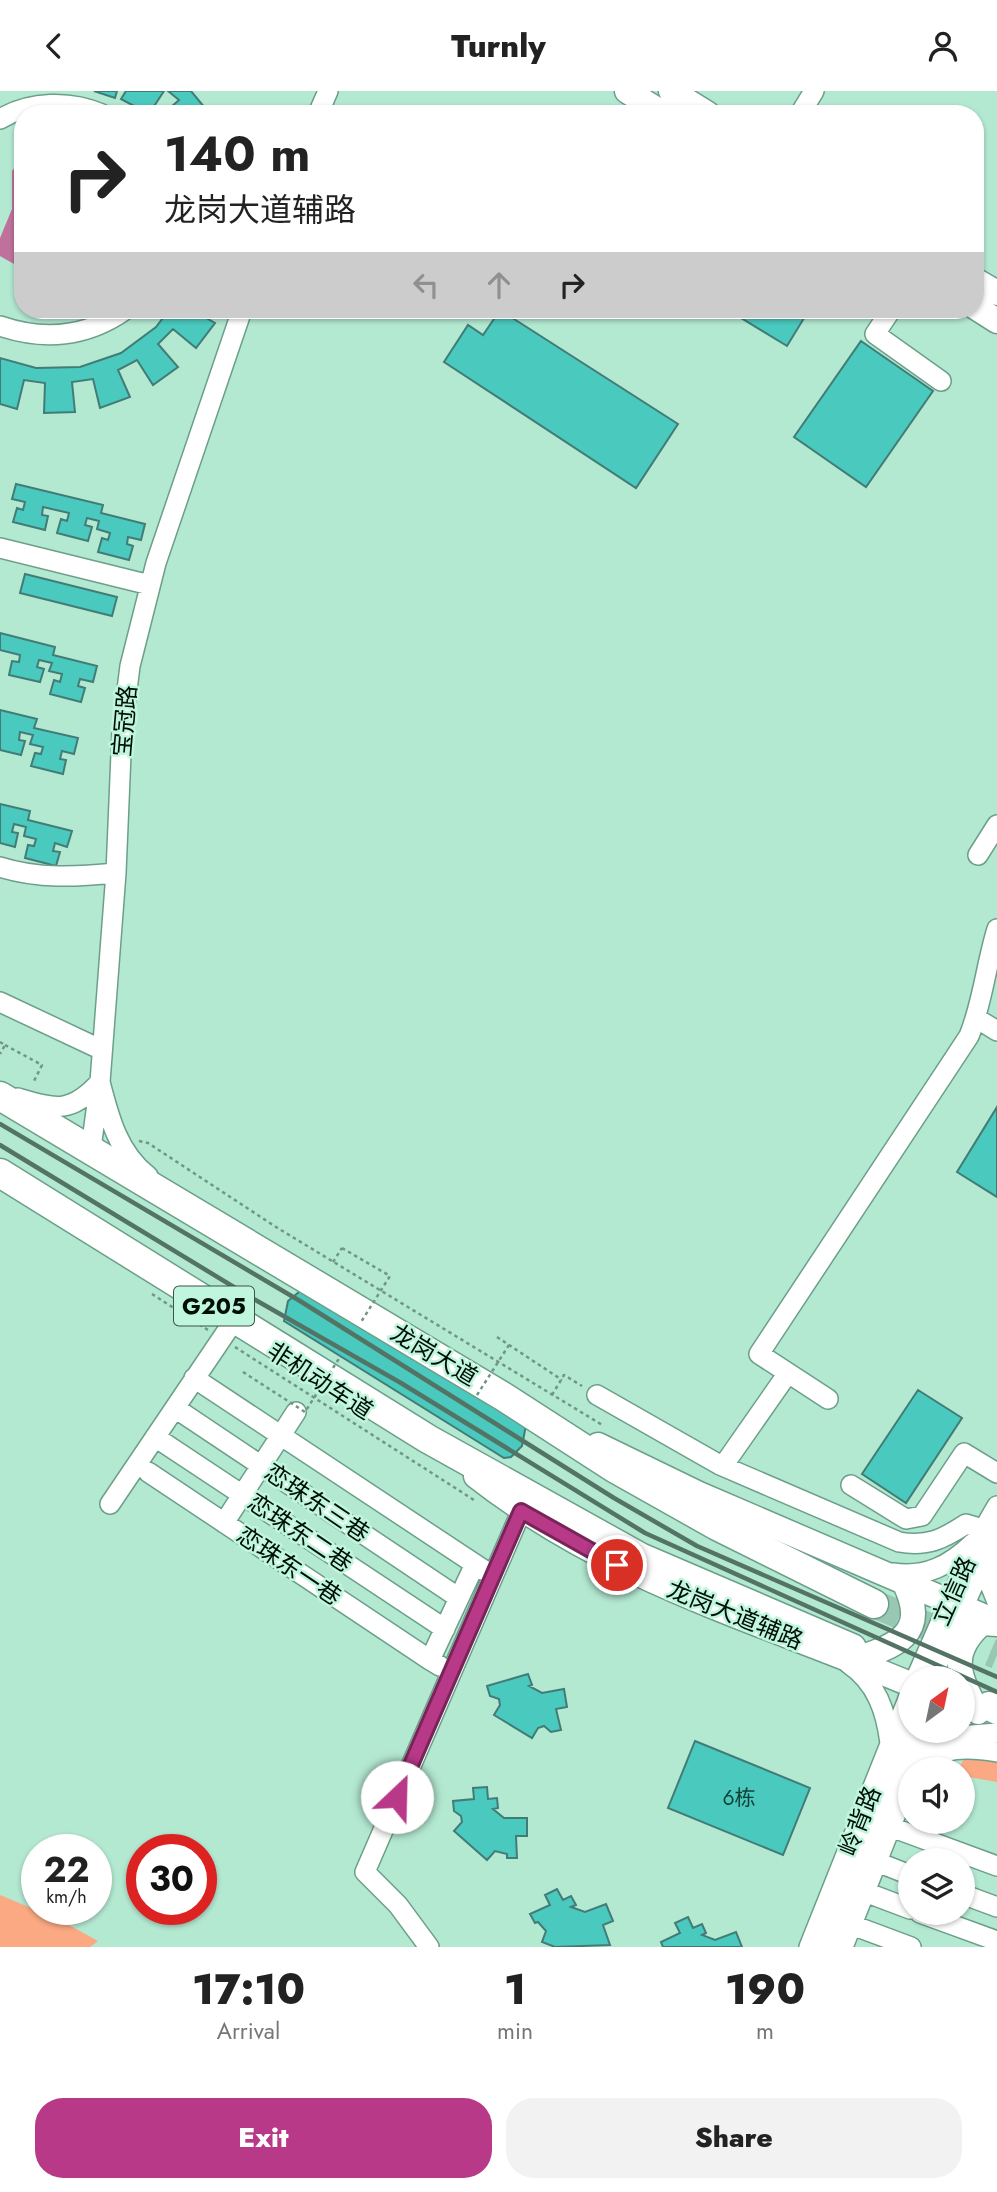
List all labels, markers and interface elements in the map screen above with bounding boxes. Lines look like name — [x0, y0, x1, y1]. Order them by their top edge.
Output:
text: Turnly — [451, 23, 546, 69]
icon: back — [35, 27, 73, 65]
icon: person — [924, 27, 962, 65]
text: 140 m — [164, 119, 310, 189]
icon: right — [49, 133, 140, 224]
text: 龙岗大道辅路 — [164, 187, 356, 233]
icon: left — [407, 266, 445, 304]
icon: ahead — [480, 266, 518, 304]
icon: right — [553, 266, 591, 304]
street label: 宝冠路 — [104, 684, 145, 758]
road number: G205 — [174, 1287, 254, 1325]
street label: 龙岗大道 — [384, 1315, 484, 1394]
street label: 非机动车道 — [260, 1333, 380, 1428]
street label: 恋珠东三巷 — [258, 1455, 377, 1551]
street label: 恋珠东二巷 — [241, 1485, 360, 1581]
street label: 恋珠东一巷 — [230, 1518, 349, 1614]
pin — [587, 1535, 647, 1595]
icon: arrive — [598, 1546, 636, 1584]
street label: 立信路 — [923, 1551, 984, 1631]
street label: 龙岗大道辅路 — [662, 1571, 809, 1658]
north arrow — [898, 1666, 975, 1743]
map controls — [898, 1666, 975, 1925]
button: sound — [898, 1757, 975, 1834]
position arrow — [360, 1760, 434, 1834]
street label: 岭背路 — [830, 1781, 889, 1861]
house number: 6栋 — [722, 1783, 756, 1813]
speed limit sign: 30 — [126, 1834, 217, 1925]
text: 22 — [44, 1845, 89, 1895]
button: layers — [898, 1848, 975, 1925]
text: km/h — [46, 1884, 87, 1910]
text: 17:10 — [192, 1959, 305, 2020]
text: 1 — [504, 1959, 526, 2020]
text: 190 — [725, 1959, 805, 2020]
text: Arrival — [217, 2014, 280, 2048]
text: min — [497, 2014, 533, 2048]
text: m — [756, 2014, 774, 2048]
button: Exit — [35, 2098, 492, 2178]
button: Share — [506, 2098, 962, 2178]

